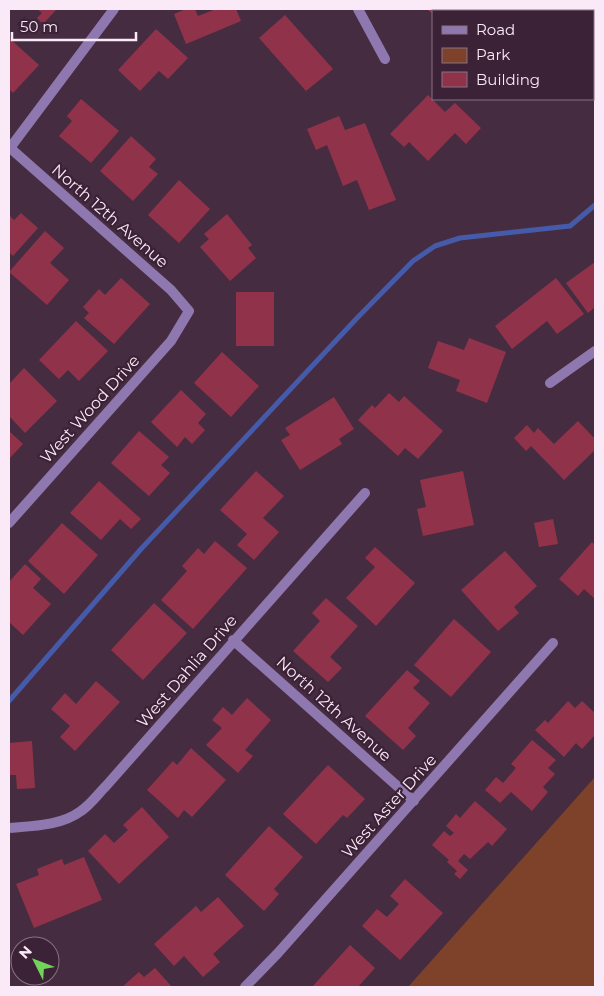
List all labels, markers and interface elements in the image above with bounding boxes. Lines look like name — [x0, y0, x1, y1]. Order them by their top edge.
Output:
scale bar — [12, 10, 136, 42]
legend — [432, 10, 594, 100]
text: 50 m — [20, 17, 58, 36]
text: Road — [476, 20, 515, 39]
text: Park — [476, 45, 510, 64]
text: Building — [476, 70, 540, 89]
street label: North 12th Avenue — [48, 160, 172, 272]
street label: West Wood Drive — [36, 351, 144, 467]
street label: West Dahlia Drive — [133, 611, 241, 731]
street label: North 12th Avenue — [273, 652, 395, 766]
street label: West Aster Drive — [338, 750, 440, 862]
north arrow — [10, 936, 60, 986]
text: N — [15, 942, 36, 963]

